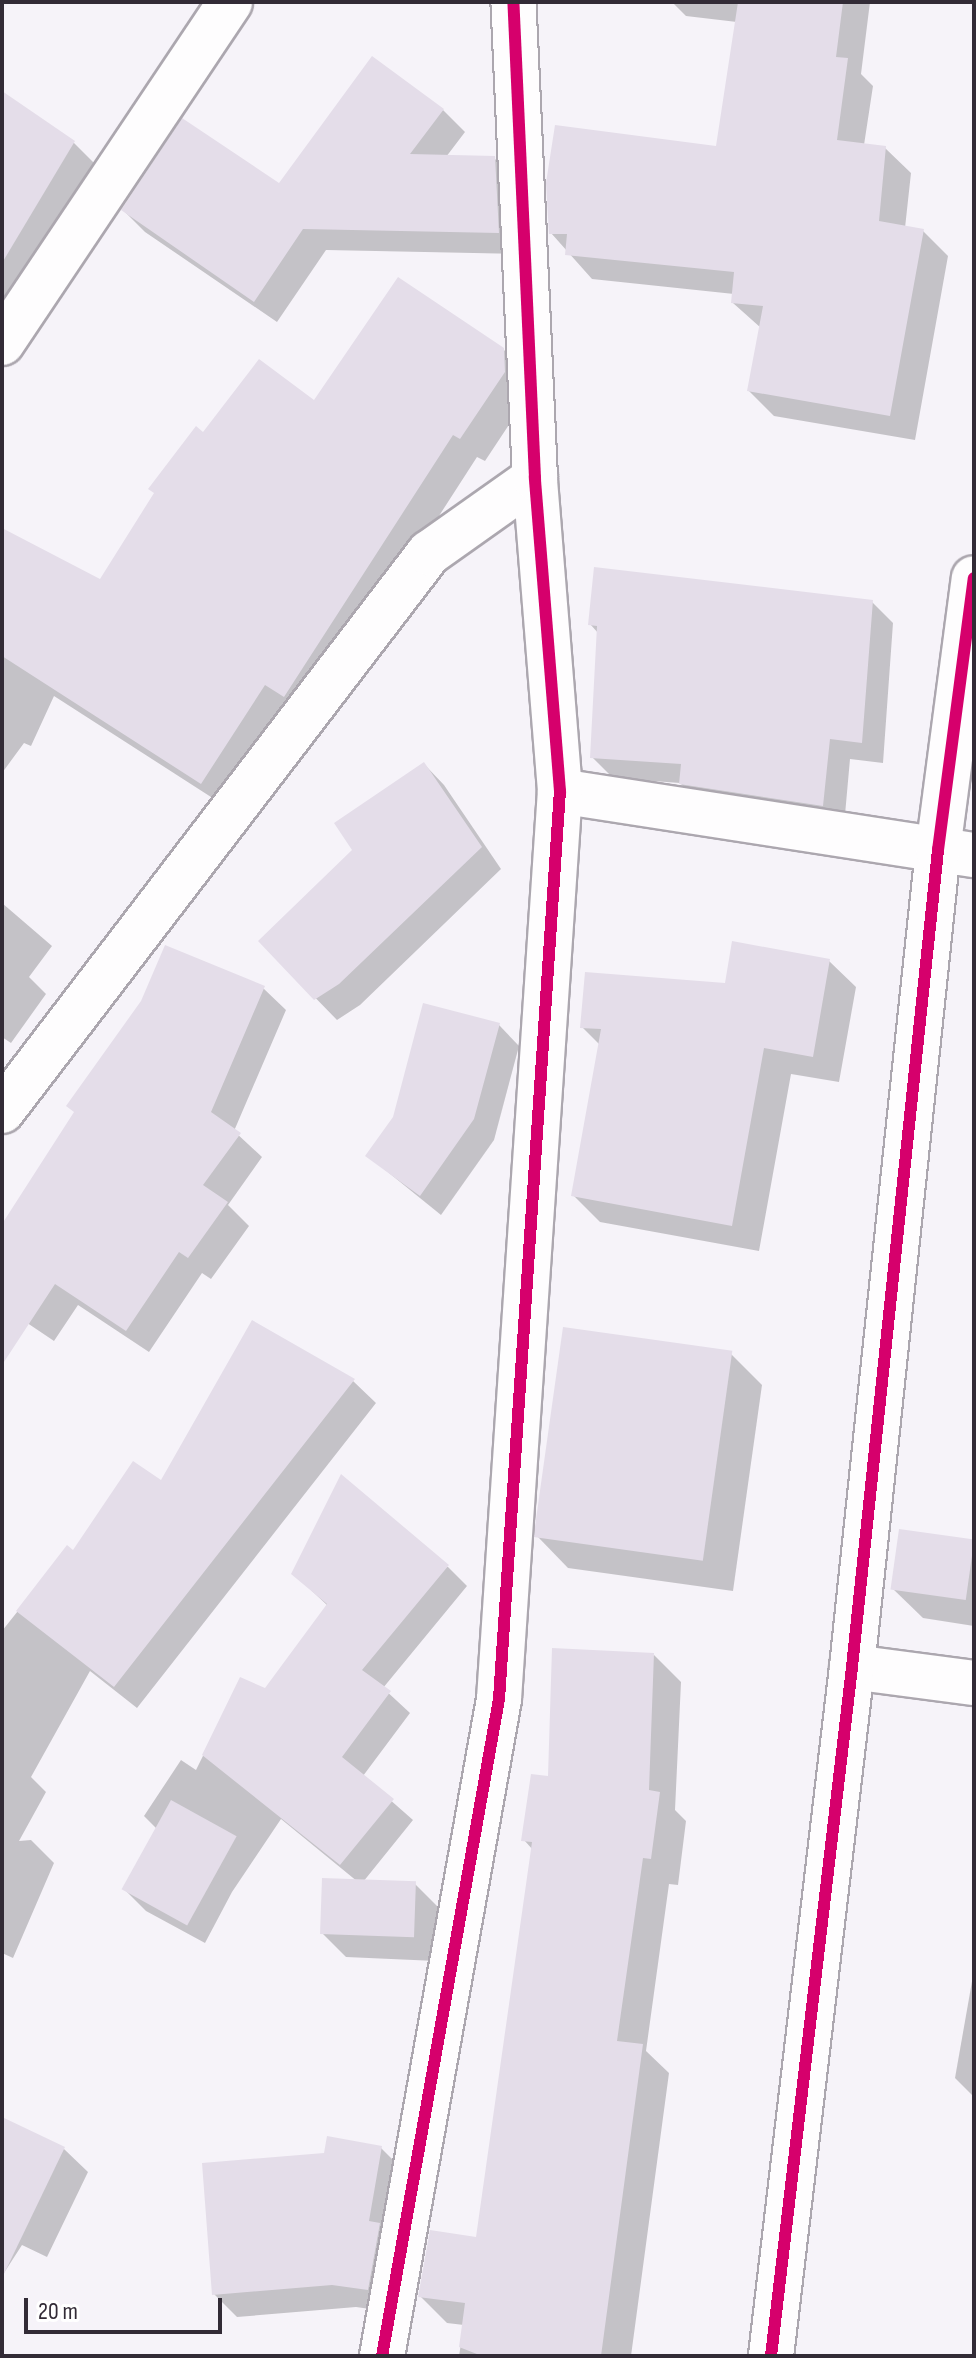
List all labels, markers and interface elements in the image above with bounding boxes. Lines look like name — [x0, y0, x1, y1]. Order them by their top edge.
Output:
scale bar — [28, 2282, 226, 2332]
text: 20 m — [38, 2297, 78, 2326]

